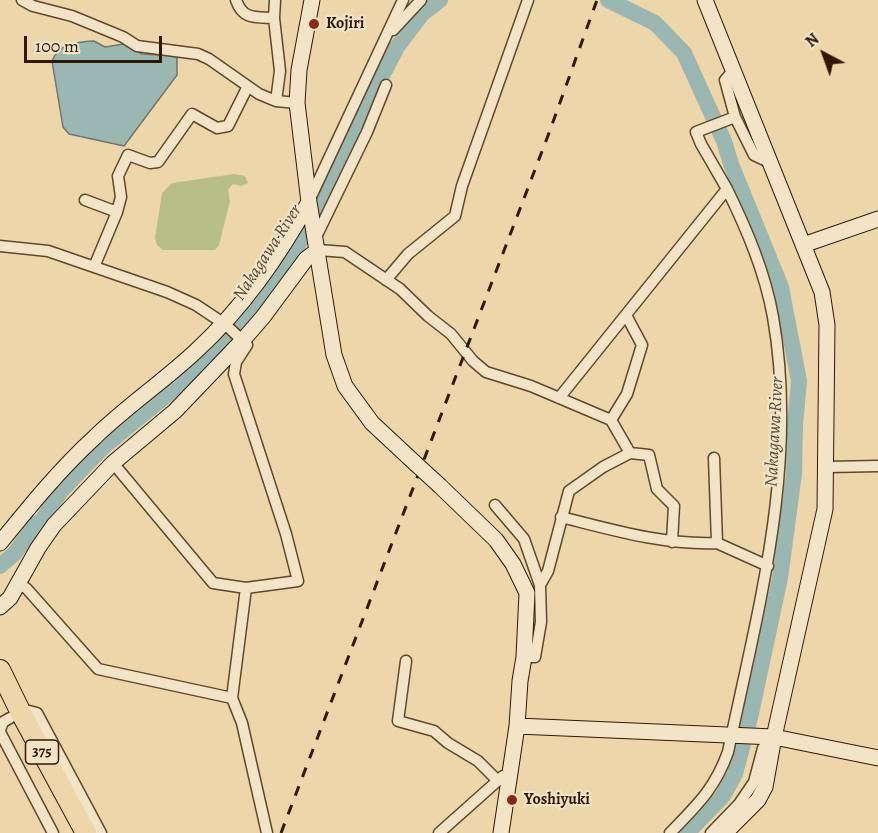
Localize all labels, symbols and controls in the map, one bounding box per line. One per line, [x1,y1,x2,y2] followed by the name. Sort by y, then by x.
[326,14,365,34] place label: Kojiri
[307,17,321,31] marker: Kojiri
[27,24,165,62] scale bar
[794,24,854,84] north arrow
[801,28,824,53] text: N
[35,34,79,58] text: 100 m
[229,201,307,305] water label: Nakagawa River
[761,376,789,488] water label: Nakagawa River
[26,740,58,764] road number: 375
[524,790,590,810] place label: Yoshiyuki
[505,793,519,807] marker: Yoshiyuki

